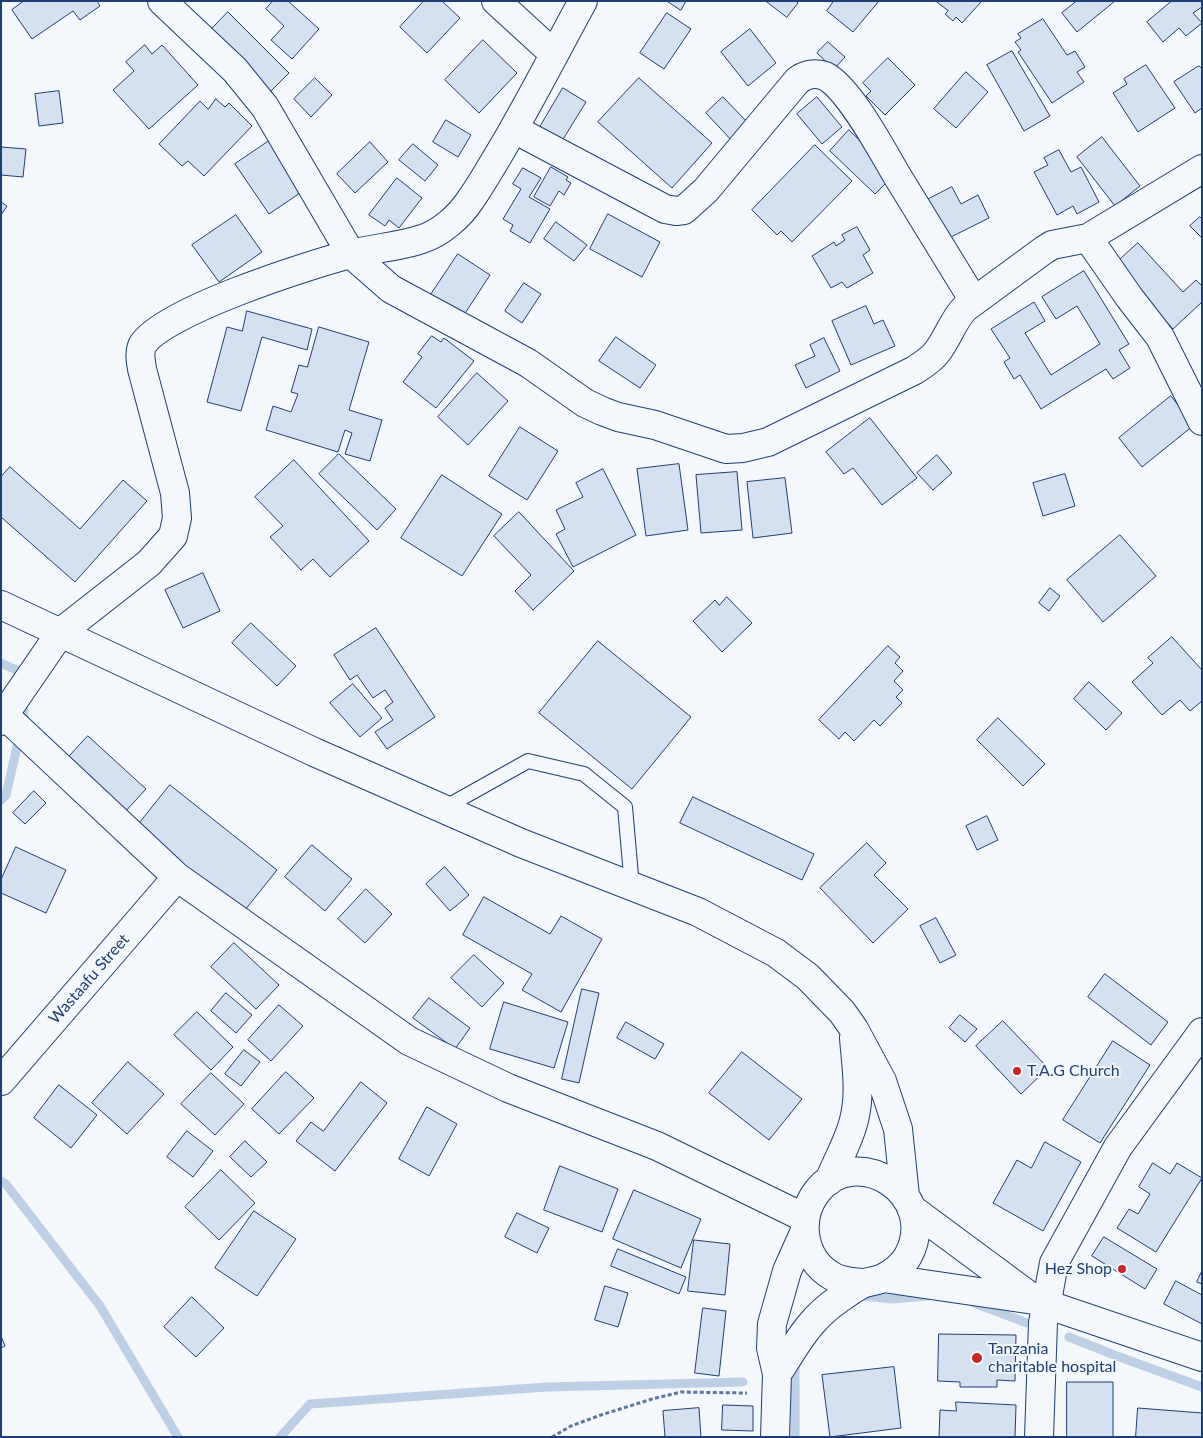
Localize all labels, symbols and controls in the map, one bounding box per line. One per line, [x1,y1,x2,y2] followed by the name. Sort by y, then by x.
[45,930,133,1028] street label: Wastaafu Street
[1027,1061,1120,1081] place label: T.A.G Church
[1011,1065,1023,1077] marker: T.A.G Church
[1045,1259,1112,1279] place label: Hez Shop
[1116,1263,1128,1275] marker: Hez Shop
[988,1339,1116,1377] place label: Tanzania charitable hospital
[970,1351,984,1365] marker: Tanzania charitable hospital

